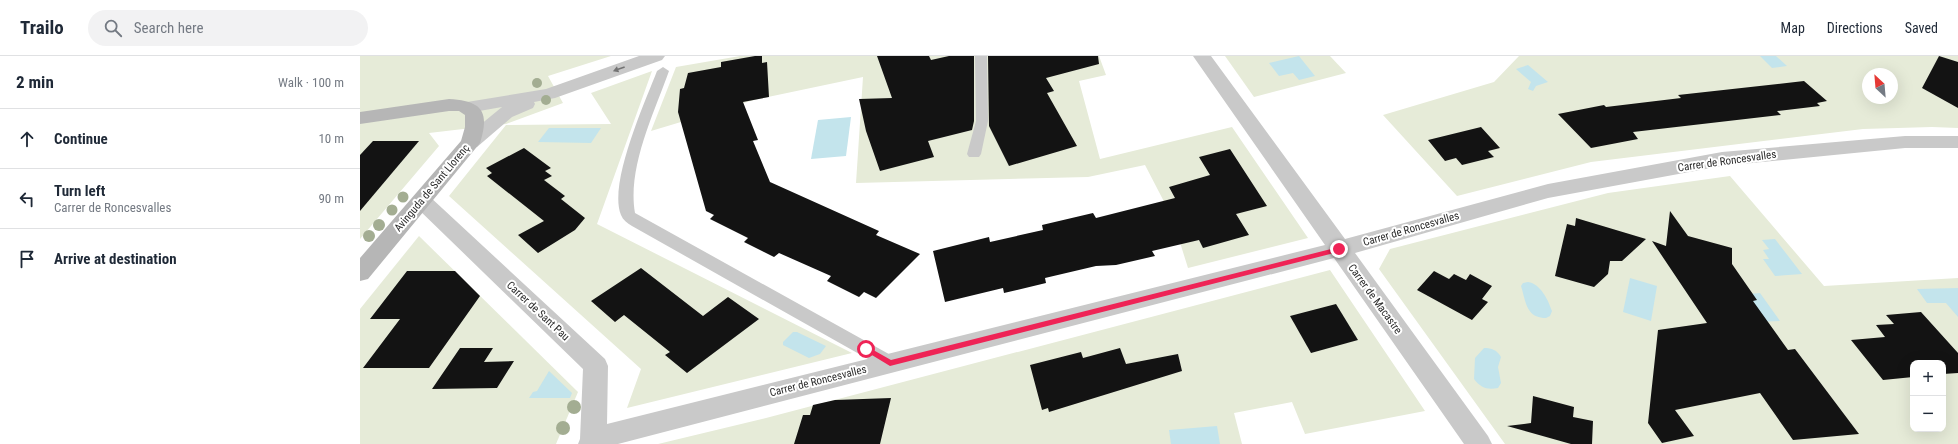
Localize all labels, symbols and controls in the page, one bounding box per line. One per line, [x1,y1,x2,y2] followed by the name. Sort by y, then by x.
[88,10,368,46] search box
[20,16,64,39] text: Trailo
[102,17,124,39] icon: search
[134,19,203,37] text: Search here
[1781,20,1805,36] text: Map
[1827,20,1883,36] text: Directions
[1905,20,1938,36] text: Saved
[612,67,624,73] one-way arrow
[1862,68,1898,104] north arrow
[16,72,54,92] text: 2 min
[278,75,344,90] text: Walk · 100 m
[16,128,38,150] icon: ahead
[54,130,108,148] text: Continue
[318,131,344,146] text: 10 m
[392,142,472,234] street label: Avinguda de Sant Llorenç
[1677,148,1777,174] street label: Carrer de Roncesvalles
[54,182,105,200] text: Turn left
[16,188,38,210] icon: left
[318,191,344,206] text: 90 m
[54,200,171,215] text: Carrer de Roncesvalles
[1361,209,1461,249] street label: Carrer de Roncesvalles
[1330,240,1348,258] route end
[16,248,38,270] icon: arrive
[54,250,177,268] text: Arrive at destination
[1345,262,1405,336] street label: Carrer de Macastre
[504,279,572,343] street label: Carrer de Sant Pau
[857,340,875,358] route start
[1910,360,1946,432] map controls
[1910,360,1946,396] button: +
[768,363,868,399] street label: Carrer de Roncesvalles
[1910,396,1946,432] button: −

